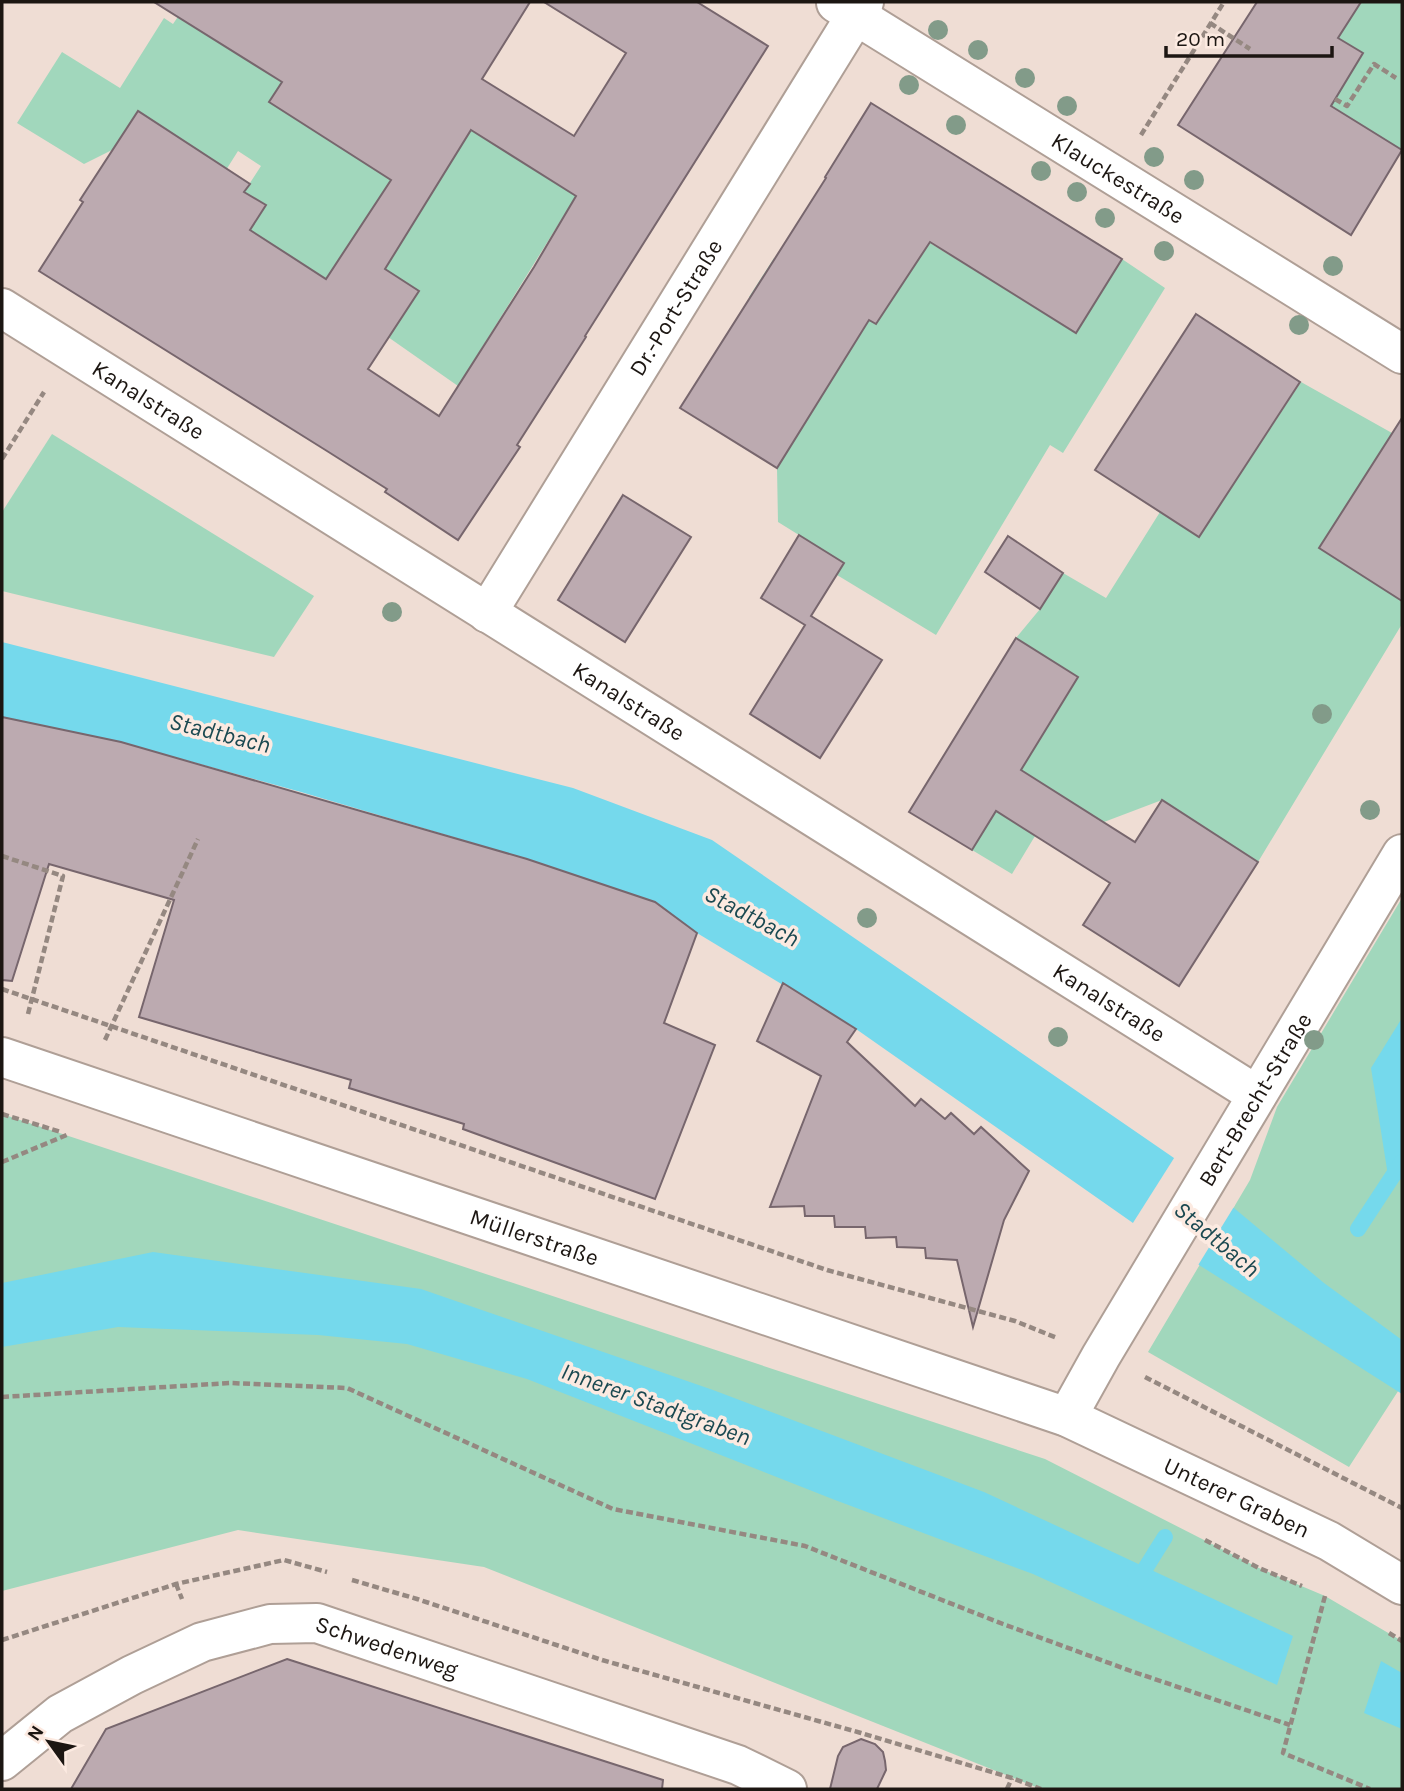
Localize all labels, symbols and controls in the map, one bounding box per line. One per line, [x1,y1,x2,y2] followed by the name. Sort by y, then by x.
[1166,14,1332,58] scale bar
[1176,27,1225,51] text: 20 m
[1047,127,1190,229] street label: Klauckestraße
[623,234,728,381] street label: Dr.-Port-Straße
[87,355,210,445] street label: Kanalstraße
[568,656,690,746] street label: Kanalstraße
[167,707,273,759] water label: Stadtbach
[700,879,804,953] water label: Stadtbach
[1048,957,1170,1048] street label: Kanalstraße
[1192,1008,1317,1191] street label: Bert-Brecht-Straße
[1169,1195,1265,1283] water label: Stadtbach
[467,1203,602,1271] street label: Müllerstraße
[557,1357,755,1451] water label: Innerer Stadtgraben
[1159,1451,1314,1543] street label: Unterer Graben
[312,1610,462,1683] street label: Schwedenweg
[14,1707,84,1777] north arrow
[23,1722,49,1745] text: N

